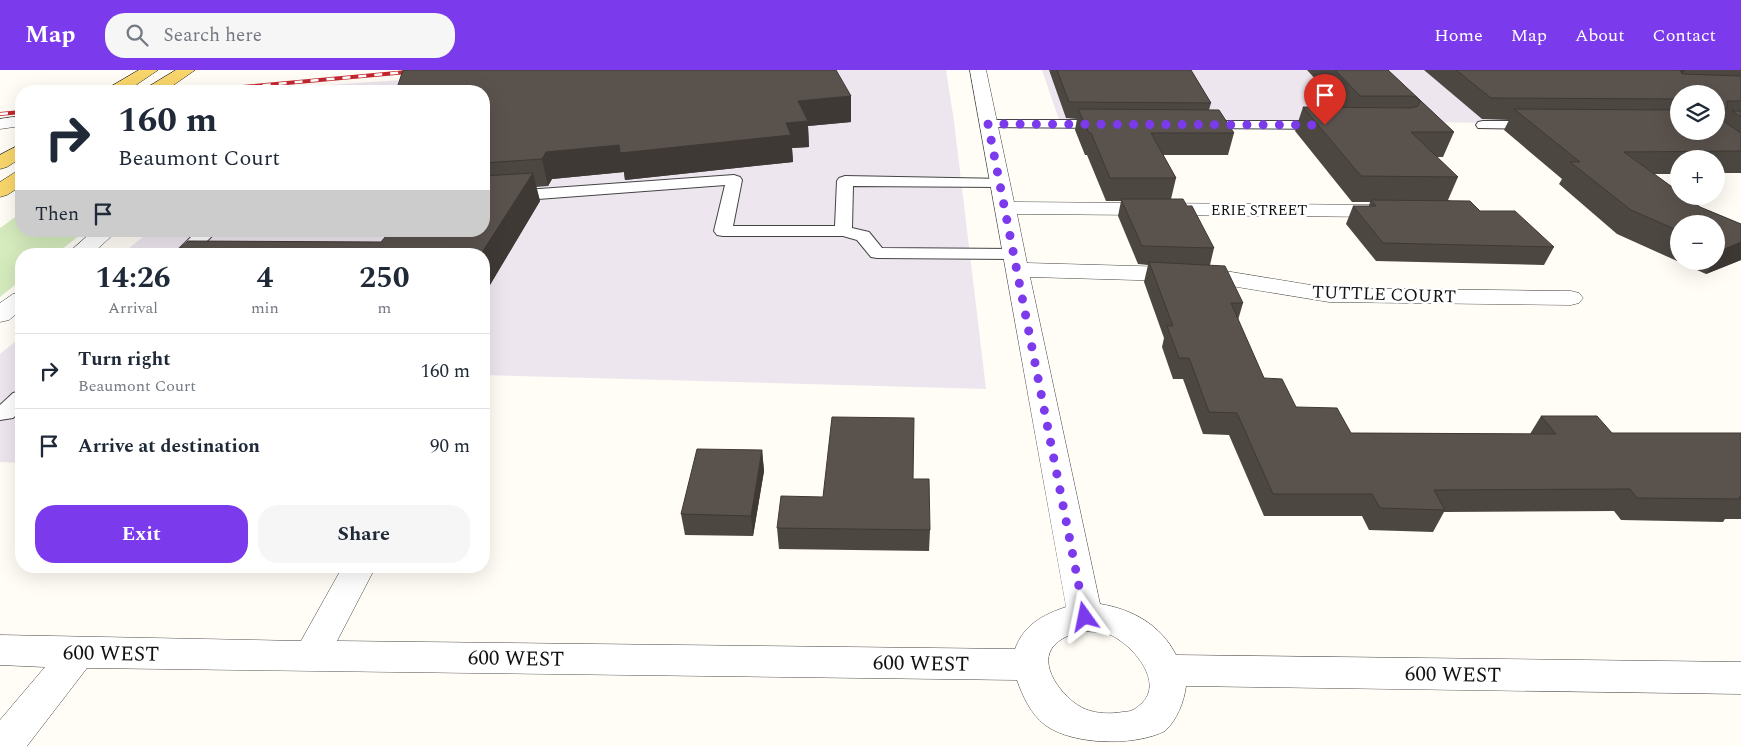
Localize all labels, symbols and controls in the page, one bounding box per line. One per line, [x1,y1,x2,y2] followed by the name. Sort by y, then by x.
[105,13,455,58] search box
[25,17,75,53] text: Map
[123,21,151,49] icon: search
[163,21,262,50] text: Search here
[1434,22,1483,49] text: Home
[1511,22,1547,49] text: Map
[1575,22,1625,49] text: About
[1653,22,1716,49] text: Contact
[1304,74,1346,125] pin
[1311,81,1339,109] icon: arrive
[1670,85,1725,270] map controls
[1670,85,1725,140] button: layers
[118,94,217,147] text: 160 m
[35,105,100,170] icon: right
[118,142,280,175] text: Beaumont Court
[1670,150,1725,205] button: +
[1211,199,1307,222] street label: ERIE STREET
[35,200,79,229] text: Then
[89,200,117,228] icon: arrive
[1670,215,1725,270] button: −
[95,255,171,301] text: 14:26
[256,255,273,301] text: 4
[359,255,410,301] text: 250
[1311,278,1457,311] street label: TUTTLE COURT
[108,296,158,320] text: Arrival
[251,296,279,320] text: min
[378,296,391,320] text: m
[78,345,171,374] text: Turn right
[35,357,63,385] icon: right
[420,357,470,386] text: 160 m
[78,374,196,398] text: Beaumont Court
[35,432,63,460] icon: arrive
[78,432,260,461] text: Arrive at destination
[430,432,470,461] text: 90 m
[35,505,248,563] button: Exit
[258,505,470,563] button: Share
[1058,590,1110,642] position arrow
[63,637,159,671] street label: 600 WEST
[468,642,564,676] street label: 600 WEST
[873,647,969,681] street label: 600 WEST
[1405,658,1501,692] street label: 600 WEST

